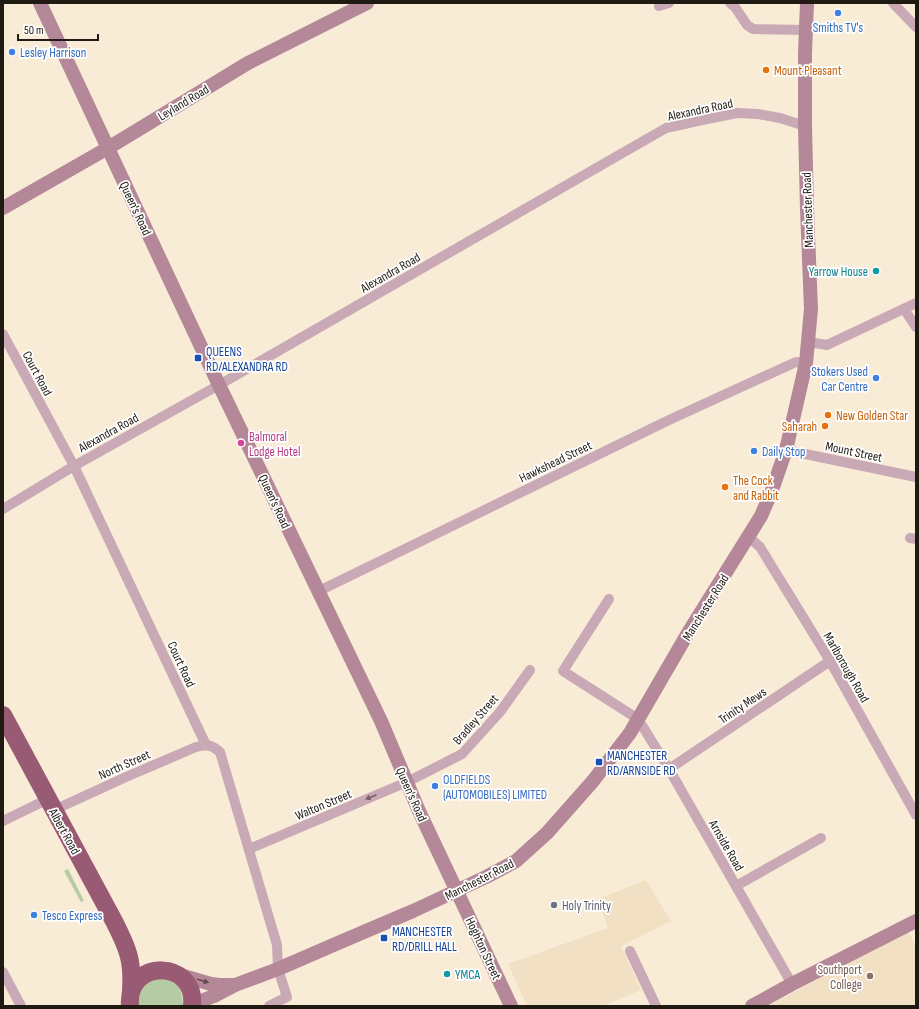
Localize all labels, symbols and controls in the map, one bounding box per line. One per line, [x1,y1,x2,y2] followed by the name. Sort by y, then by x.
[833,8,843,18] marker: Smiths TV's
[18,16,98,42] scale bar
[813,20,864,36] place label: Smiths TV's
[24,23,44,38] text: 50 m
[20,45,86,61] place label: Lesley Harrison
[7,47,17,57] marker: Lesley Harrison
[774,63,842,79] place label: Mount Pleasant
[761,65,771,75] marker: Mount Pleasant
[155,81,212,124] street label: Leyland Road
[665,95,734,125] street label: Alexandra Road
[799,172,817,248] street label: Manchester Road
[116,179,155,238] street label: Queen's Road
[357,249,423,297] street label: Alexandra Road
[809,264,868,280] place label: Yarrow House
[871,266,881,276] marker: Yarrow House
[206,344,288,375] place label: QUEENS RD/ALEXANDRA RD
[19,348,56,399] street label: Court Road
[193,353,203,363] marker: QUEENS RD/ALEXANDRA RD
[811,364,868,395] place label: Stokers Used Car Centre
[871,373,881,383] marker: Stokers Used Car Centre
[836,408,908,424] place label: New Golden Star
[75,410,141,456] street label: Alexandra Road
[823,410,833,420] marker: New Golden Star
[782,419,817,435] place label: Saharah
[820,421,830,431] marker: Saharah
[249,429,300,460] place label: Balmoral Lodge Hotel
[516,437,594,486] street label: Hawkshead Street
[236,438,246,448] marker: Balmoral Lodge Hotel
[824,438,884,466] street label: Mount Street
[762,444,805,460] place label: Daily Stop
[749,446,759,456] marker: Daily Stop
[255,472,294,531] street label: Queen's Road
[733,473,779,504] place label: The Cock and Rabbit
[720,482,730,492] marker: The Cock and Rabbit
[679,571,733,644] street label: Manchester Road
[820,630,873,705] street label: Marlborough Road
[164,639,199,690] street label: Court Road
[716,684,770,728] street label: Trinity Mews
[449,691,502,748] street label: Bradley Street
[96,746,153,783] street label: North Street
[607,748,676,779] place label: MANCHESTER RD/ARNSIDE RD
[594,757,604,767] marker: MANCHESTER RD/ARNSIDE RD
[392,765,430,824] street label: Queen's Road
[443,772,547,803] place label: OLDFIELDS (AUTOMOBILES) LIMITED
[430,781,440,791] marker: OLDFIELDS (AUTOMOBILES) LIMITED
[293,786,354,824] street label: Walton Street
[364,795,376,801] one-way arrow
[44,805,83,857] street label: Albert Road
[705,816,747,874] street label: Arnside Road
[442,856,517,904] street label: Manchester Road
[562,898,611,914] place label: Holy Trinity
[549,900,559,910] marker: Holy Trinity
[42,908,103,924] place label: Tesco Express
[29,910,39,920] marker: Tesco Express
[462,915,505,982] street label: Hoghton Street
[392,924,457,955] place label: MANCHESTER RD/DRILL HALL
[379,933,389,943] marker: MANCHESTER RD/DRILL HALL
[817,962,862,993] place label: Southport College
[455,967,480,983] place label: YMCA
[442,969,452,979] marker: YMCA
[865,971,875,981] marker: Southport College
[197,978,209,984] one-way arrow

